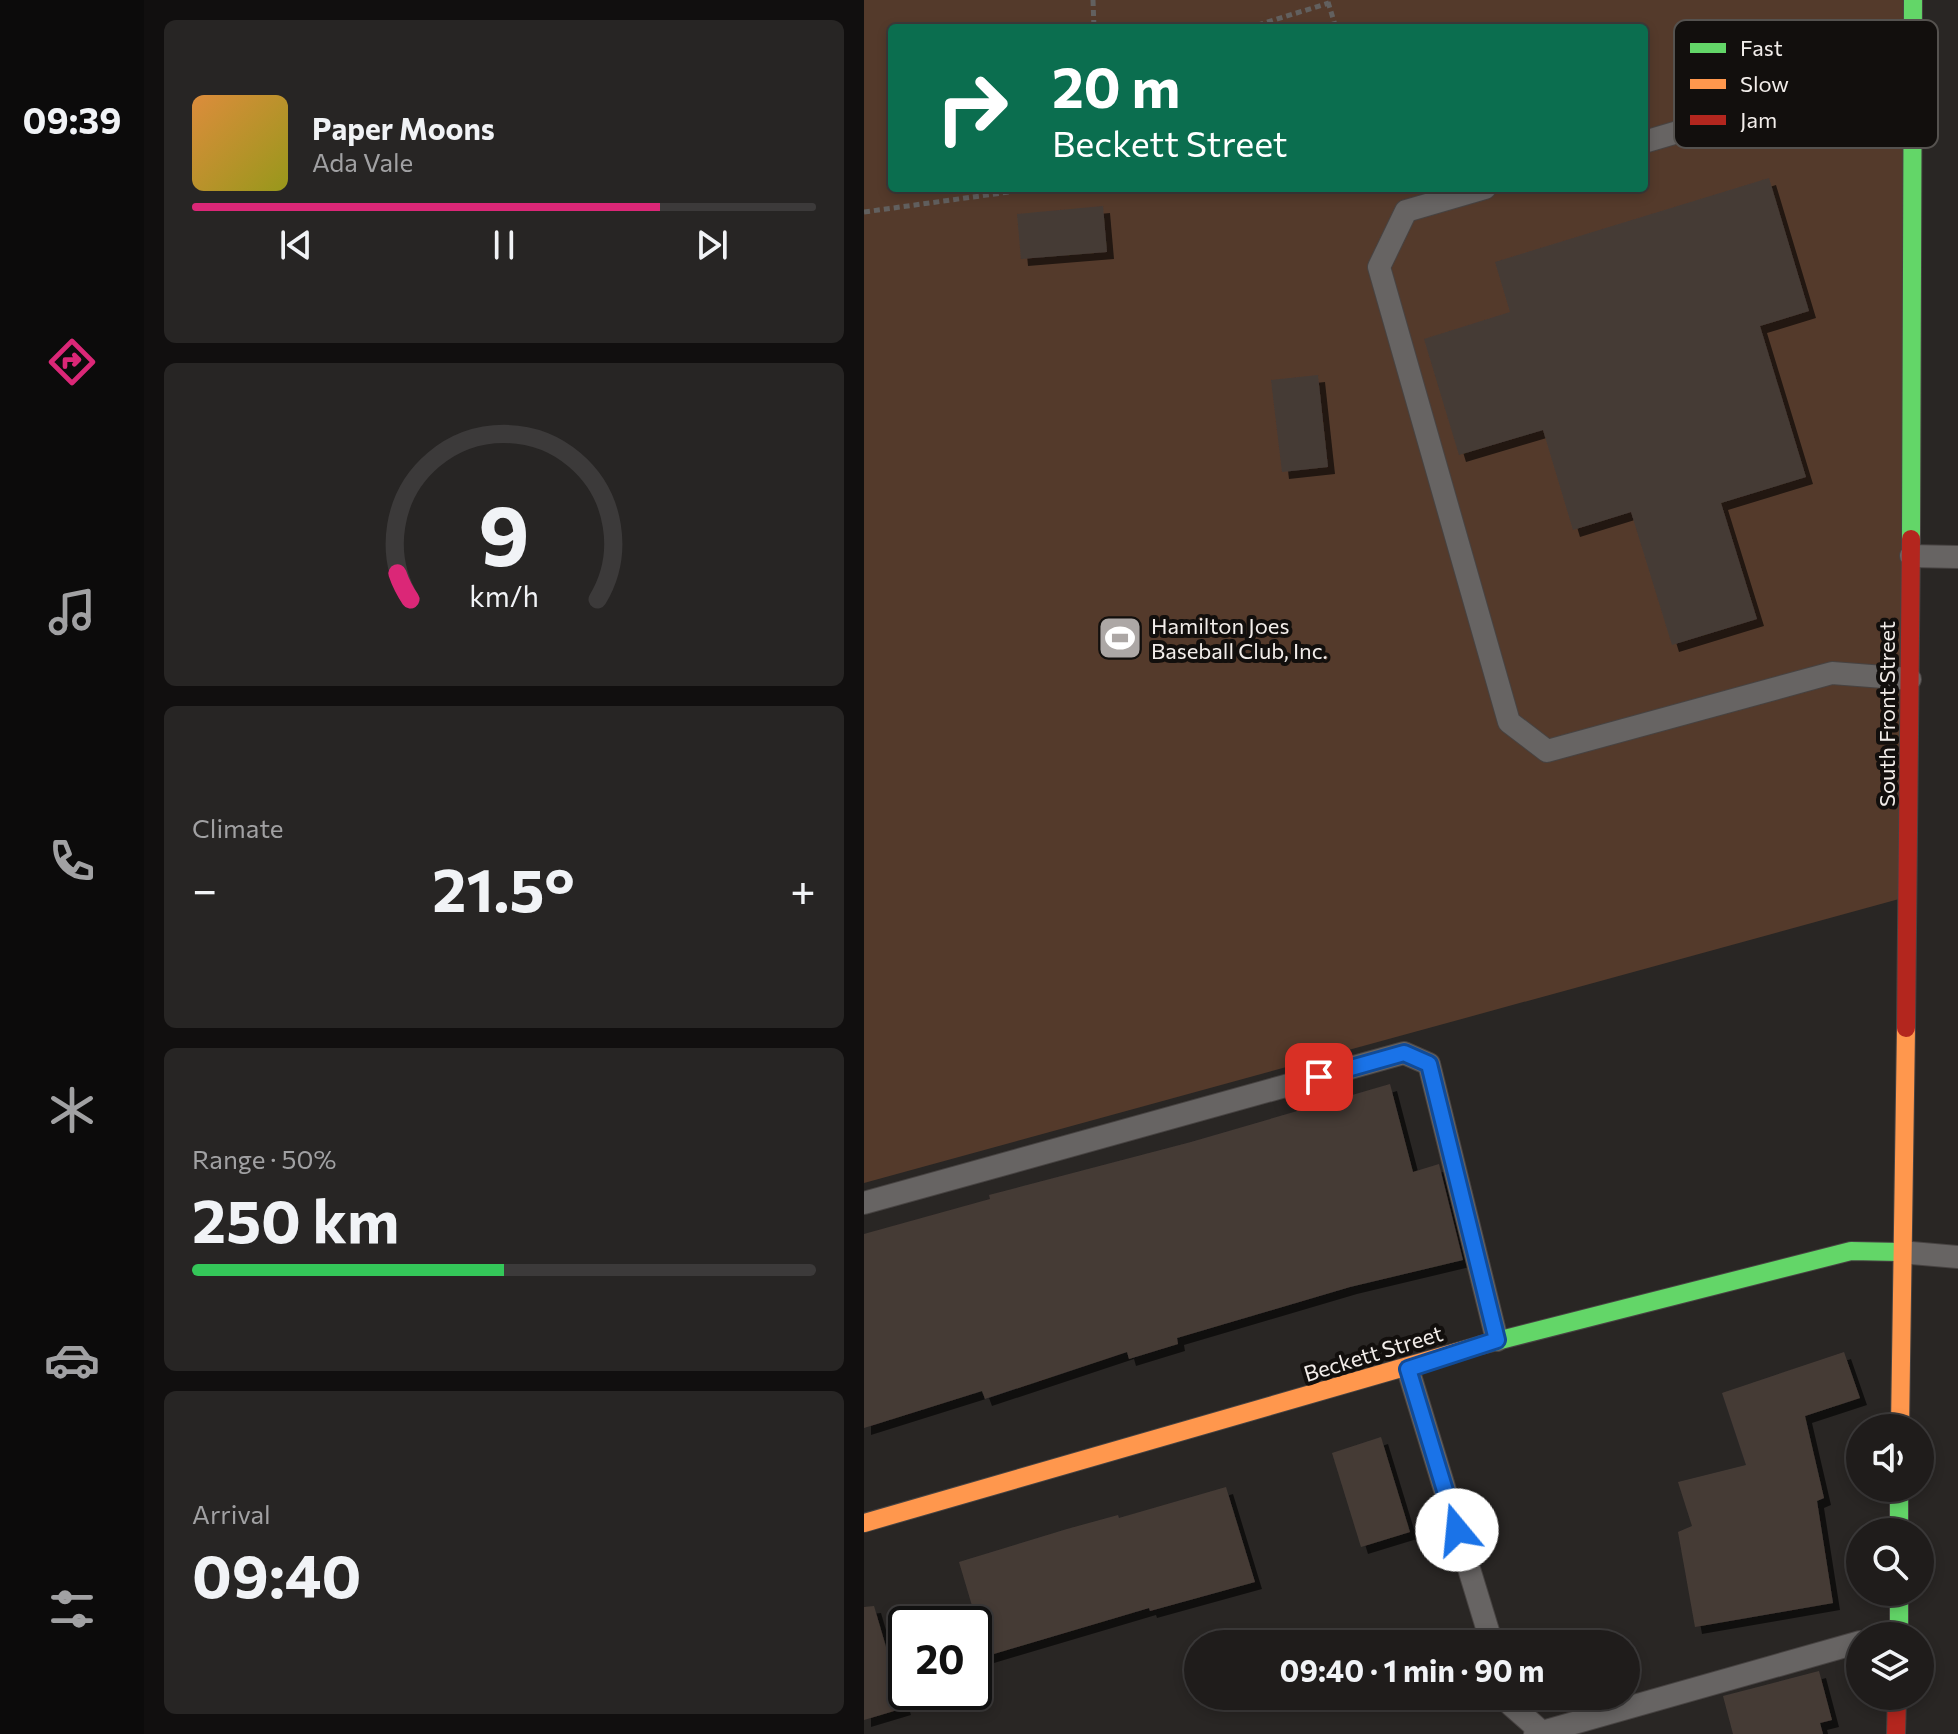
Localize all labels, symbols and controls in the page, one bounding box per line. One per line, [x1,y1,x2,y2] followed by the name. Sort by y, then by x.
[1674,20,1938,148] legend
[1740,34,1783,61] text: Fast
[1052,51,1180,120] text: 20 m
[920,56,1024,160] icon: right
[1740,70,1789,97] text: Slow
[23,97,121,141] text: 09:39
[1740,106,1777,133] text: Jam
[312,109,495,146] text: Paper Moons
[1052,120,1288,164] text: Beckett Street
[312,146,413,177] text: Ada Vale
[274,223,318,267] icon: previous
[482,223,526,267] icon: pause
[690,223,734,267] icon: next
[44,334,100,390] icon: directions
[478,481,530,583] text: 9
[469,578,539,613] text: km/h
[44,584,100,640] icon: music
[1151,612,1328,664] place label: Hamilton Joes Baseball Club, Inc.
[1096,614,1144,662] sports icon: Hamilton Joes Baseball Club, Inc.
[1873,621,1900,807] street label: South Front Street
[192,812,284,843] text: Climate
[44,833,100,889] icon: phone
[432,851,575,924] text: 21.5°
[192,861,217,915] text: −
[790,861,816,915] text: +
[1285,1043,1353,1111] pin
[1297,1055,1341,1099] icon: arrive
[44,1082,100,1138] icon: climate
[192,1143,336,1174] text: Range · 50%
[192,1182,399,1255] text: 250 km
[1300,1319,1446,1387] street label: Beckett Street
[44,1332,100,1388] icon: car
[1846,1414,1934,1710] map controls
[1846,1414,1934,1502] button: sound
[1415,1488,1499,1572] position arrow
[192,1498,271,1529] text: Arrival
[1846,1518,1934,1606] button: search
[192,1537,361,1610] text: 09:40
[44,1581,100,1637] icon: filters
[888,1606,992,1710] speed limit sign: 20
[1846,1622,1934,1710] button: layers
[1279,1651,1545,1688] text: 09:40 · 1 min · 90 m

